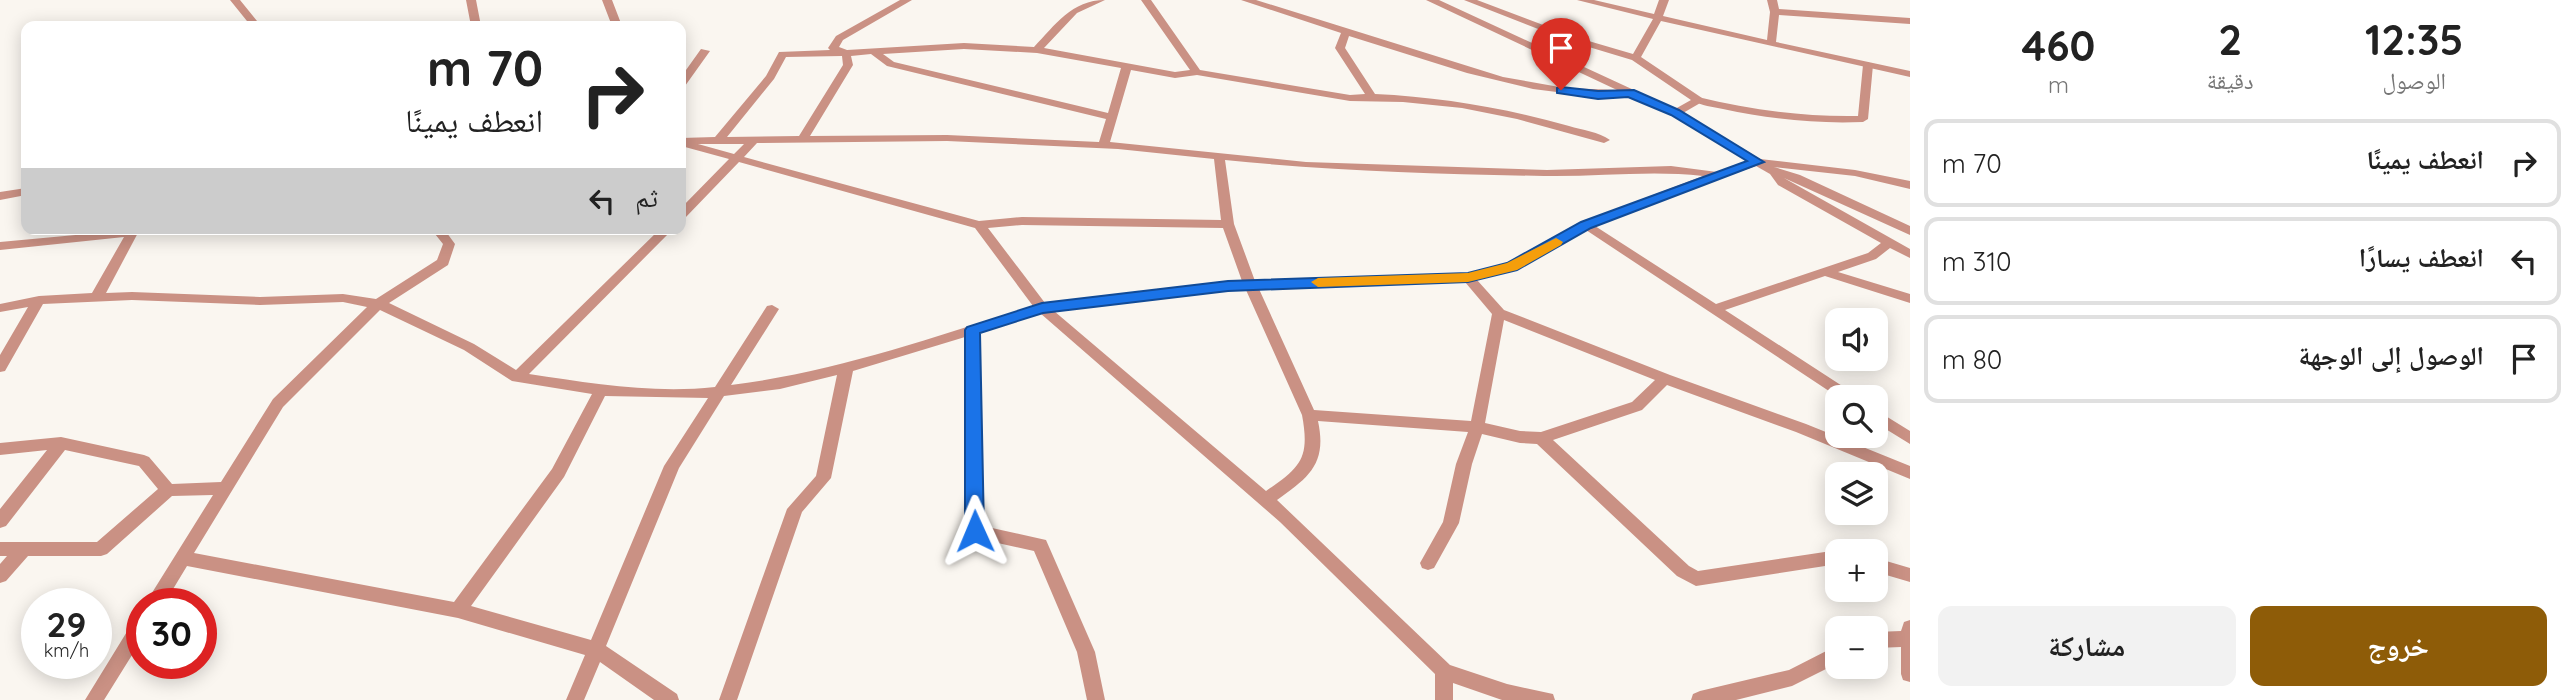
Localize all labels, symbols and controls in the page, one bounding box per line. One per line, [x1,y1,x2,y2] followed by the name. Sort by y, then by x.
[2218,13,2242,66] text: 2
[2365,13,2463,66] text: 12:35
[1531,18,1591,90] pin
[2022,19,2095,72] text: 460
[1542,29,1580,67] icon: arrive
[427,37,543,98] text: 70 m
[567,49,658,140] icon: right
[2207,66,2254,95] text: دقيقة
[2382,66,2446,95] text: الوصول
[2048,70,2069,99] text: m
[405,100,543,140] text: انعطف يمينًا
[2366,143,2484,176] text: انعطف يمينًا
[2505,144,2543,182] icon: right
[1942,147,2002,180] text: 70 m
[635,181,658,214] text: ثم
[583,182,621,220] icon: left
[2359,241,2484,274] text: انعطف يسارًا
[2505,242,2543,280] icon: left
[1942,245,2012,278] text: 310 m
[1825,308,1888,679] map controls
[1825,308,1888,371] button: sound
[2298,339,2484,372] text: الوصول إلى الوجهة
[2505,340,2543,378] icon: arrive
[1942,343,2002,376] text: 80 m
[1825,385,1888,448] button: search
[1825,462,1888,525] button: layers
[938,494,1012,568] position arrow
[1825,539,1888,602] button: +
[126,588,217,679] speed limit sign: 30
[47,602,86,646] text: 29
[1938,606,2236,686] button: مشاركة
[2250,606,2547,686] button: خروج
[1825,616,1888,679] button: −
[44,639,89,662] text: km/h

